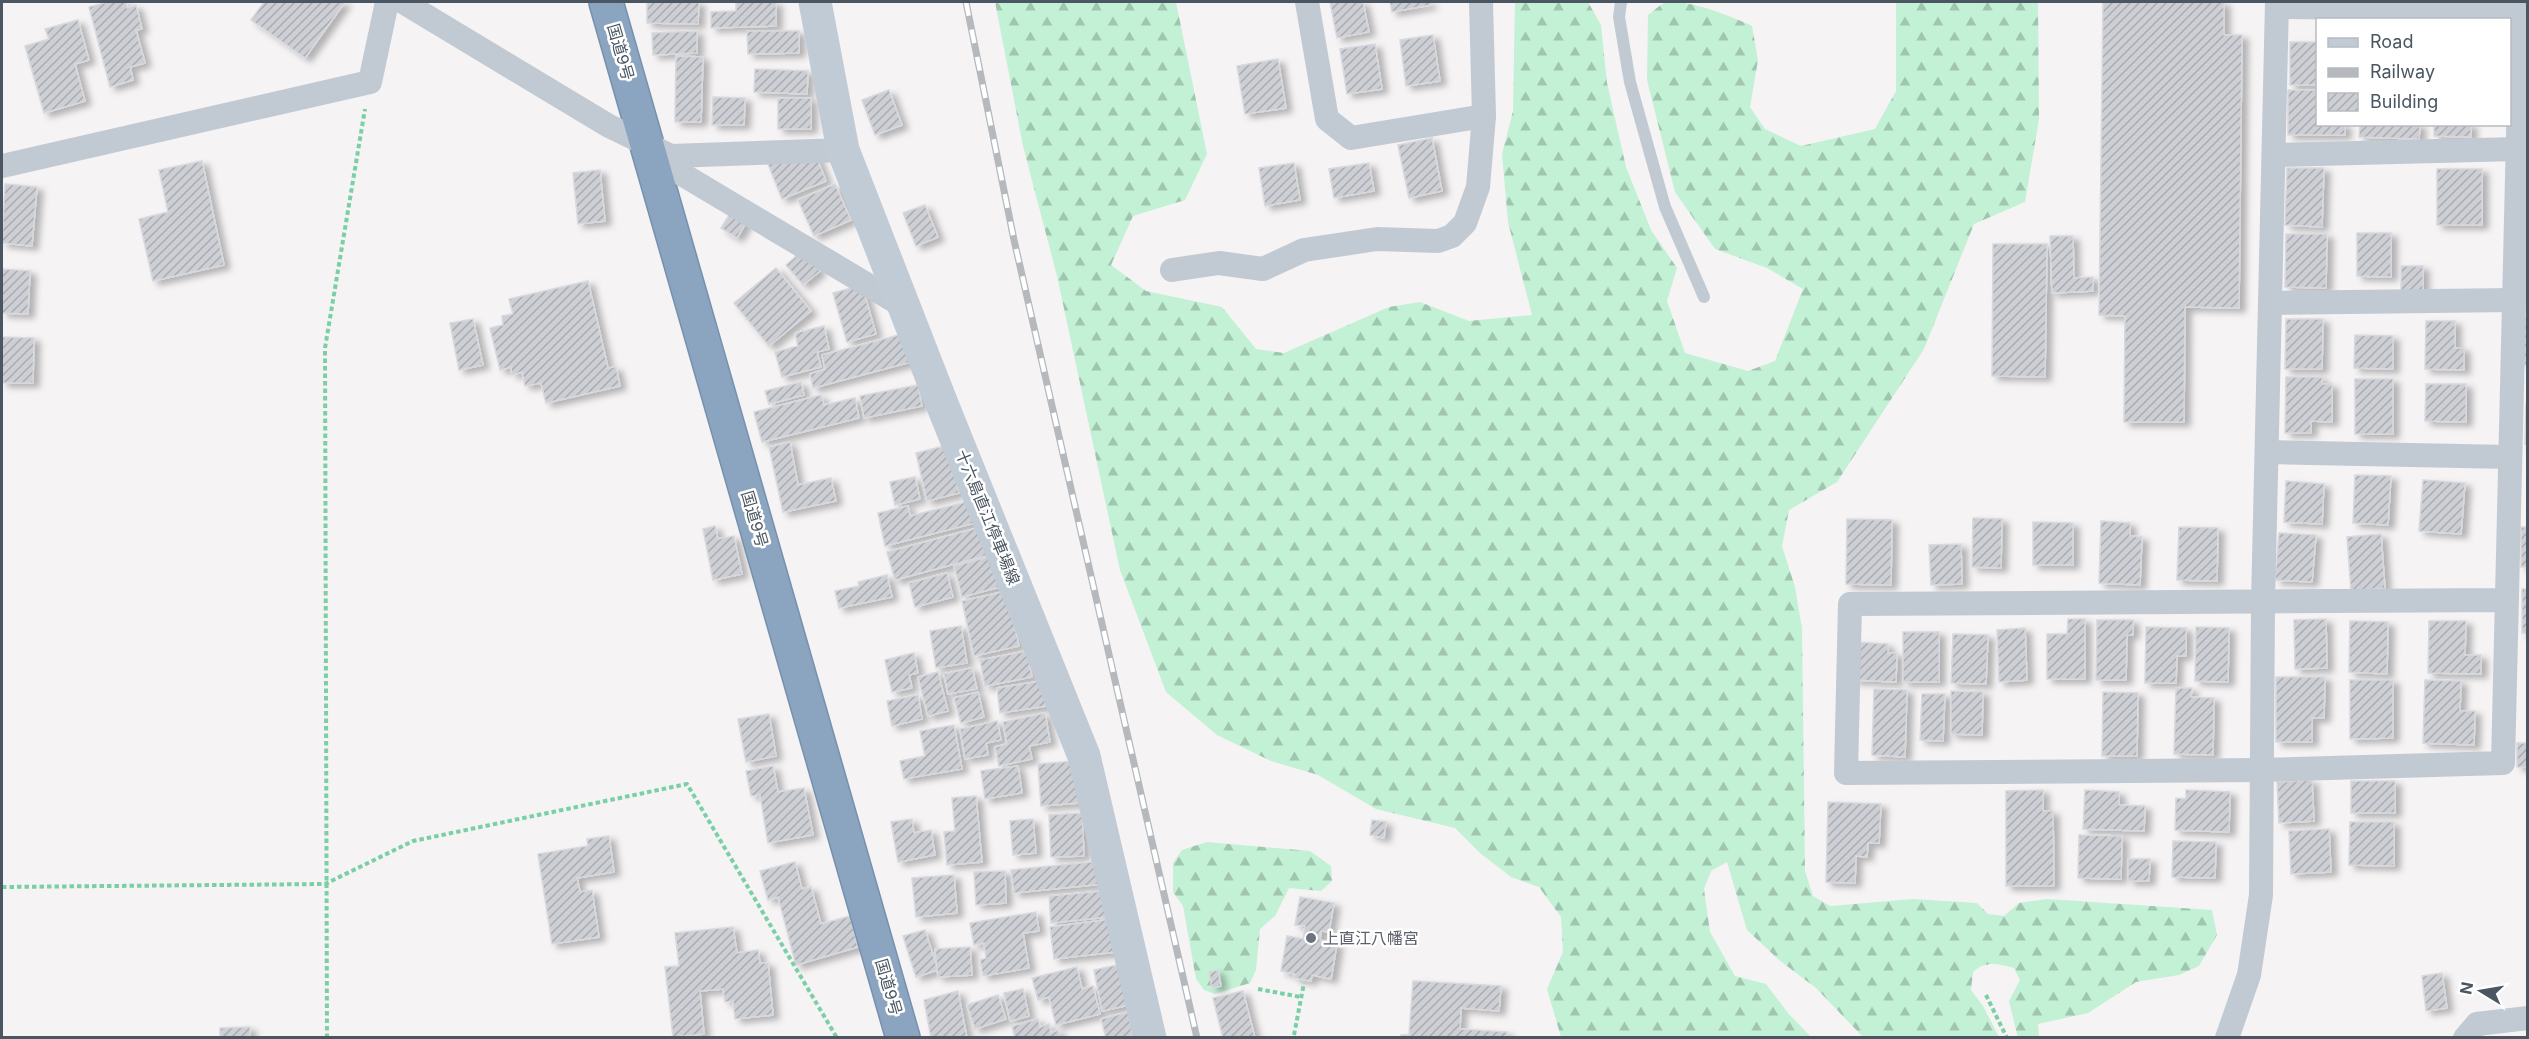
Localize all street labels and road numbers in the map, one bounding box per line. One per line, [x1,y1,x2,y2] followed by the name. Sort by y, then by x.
[603,21,639,83] street label: 国道9号
[952,446,1024,588] street label: 十六島直江停車場線
[737,488,773,550] street label: 国道9号
[871,956,907,1018] street label: 国道9号

